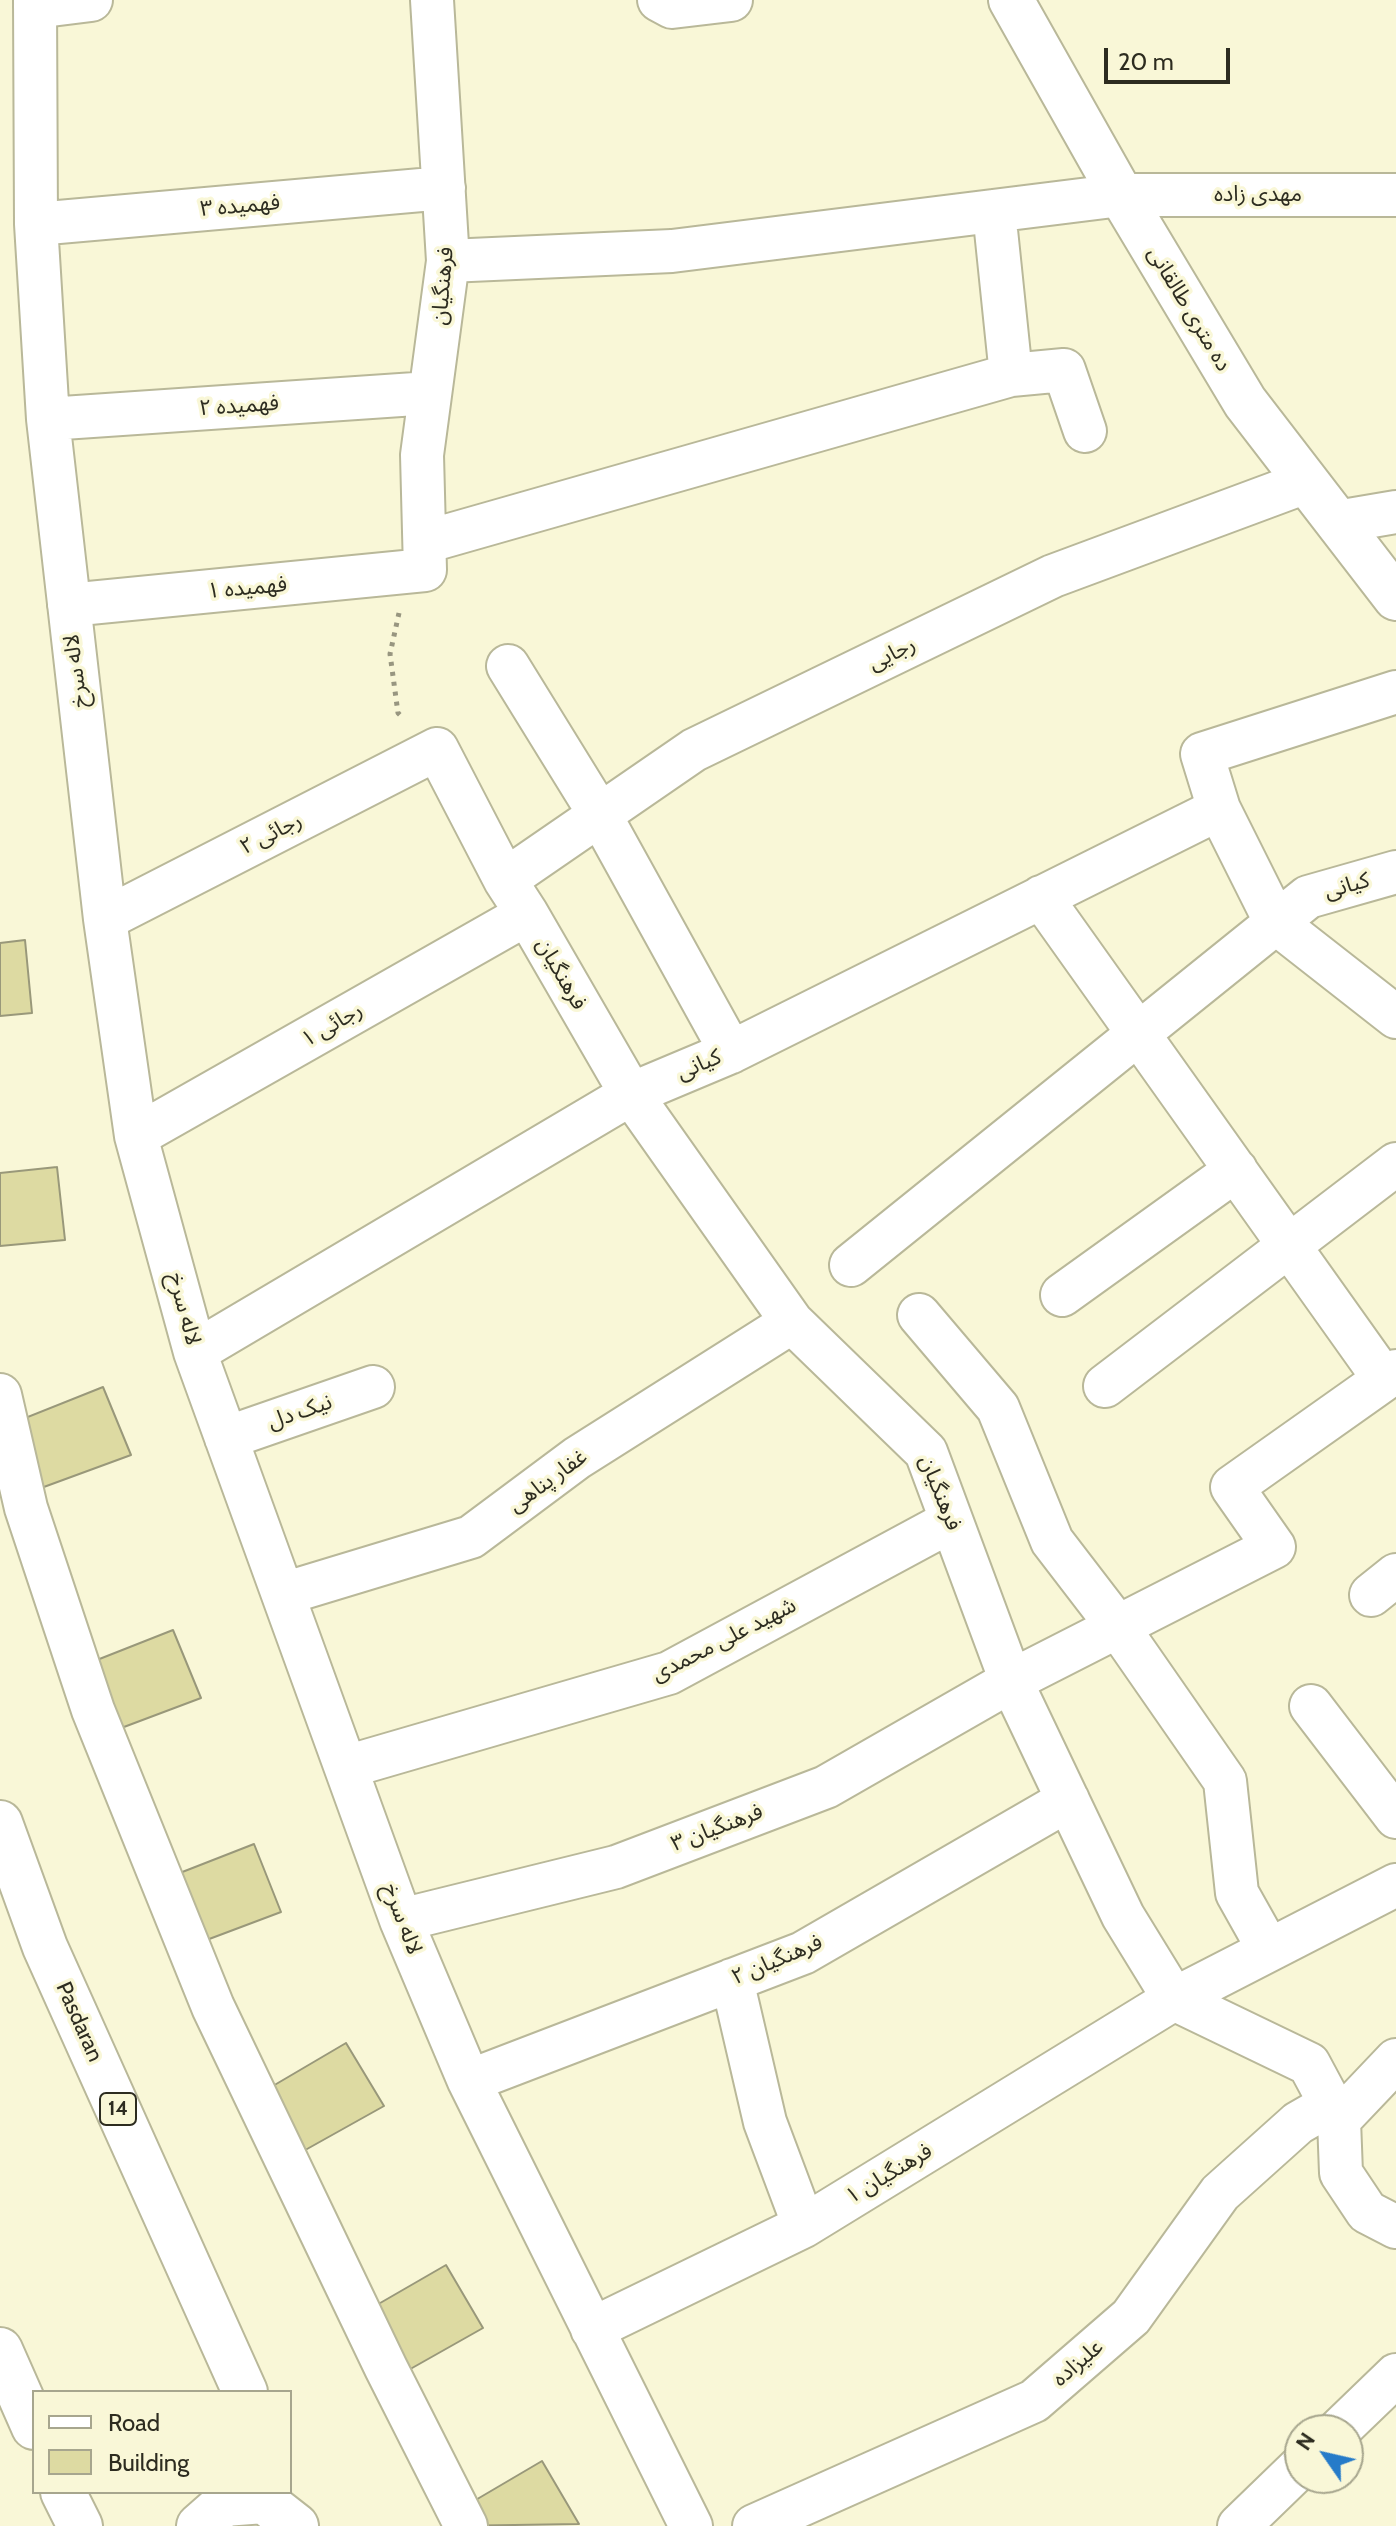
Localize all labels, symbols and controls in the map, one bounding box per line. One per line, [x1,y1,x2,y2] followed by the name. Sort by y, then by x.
[1108,32,1234,82] scale bar
[1118,47,1174,76] text: 20 m
[1214,182,1302,208] street label: مهدی زاده
[199,189,281,223] street label: فهمیده ۳
[1141,242,1237,376] street label: ده متری طالقانی
[426,246,460,326] street label: فرهنگیان
[198,390,280,422] street label: فهمیده ۲
[206,571,288,605] street label: فهمیده ۱
[864,631,920,677] street label: رجایی
[58,633,94,709] street label: لاله سرخ
[236,807,306,861] street label: رجائی ۲
[1321,867,1373,905] street label: کیانی
[530,933,592,1015] street label: فرهنگیان
[297,997,367,1053] street label: رجائی ۱
[673,1044,725,1086] street label: کیانی
[162,1270,206,1348] street label: لاله سرخ
[264,1389,336,1435] street label: نیک دل
[504,1444,592,1518] street label: غفار پناهی
[913,1452,967,1534] street label: فرهنگیان
[647,1592,801,1688] street label: شهید علی محمدی
[667,1798,767,1858] street label: فرهنگیان ۳
[376,1880,428,1958] street label: لاله سرخ
[728,1929,826,1991] street label: فرهنگیان ۲
[50,1978,108,2066] street label: Pasdaran
[100,2093,136,2125] road number: 14
[841,2138,937,2210] street label: فرهنگیان ۱
[1047,2334,1109,2392] street label: علیزاده
[32,2390,292,2494] legend
[108,2408,160,2437] text: Road
[1284,2414,1364,2494] north arrow
[1290,2427,1321,2455] text: N
[108,2448,189,2477] text: Building

